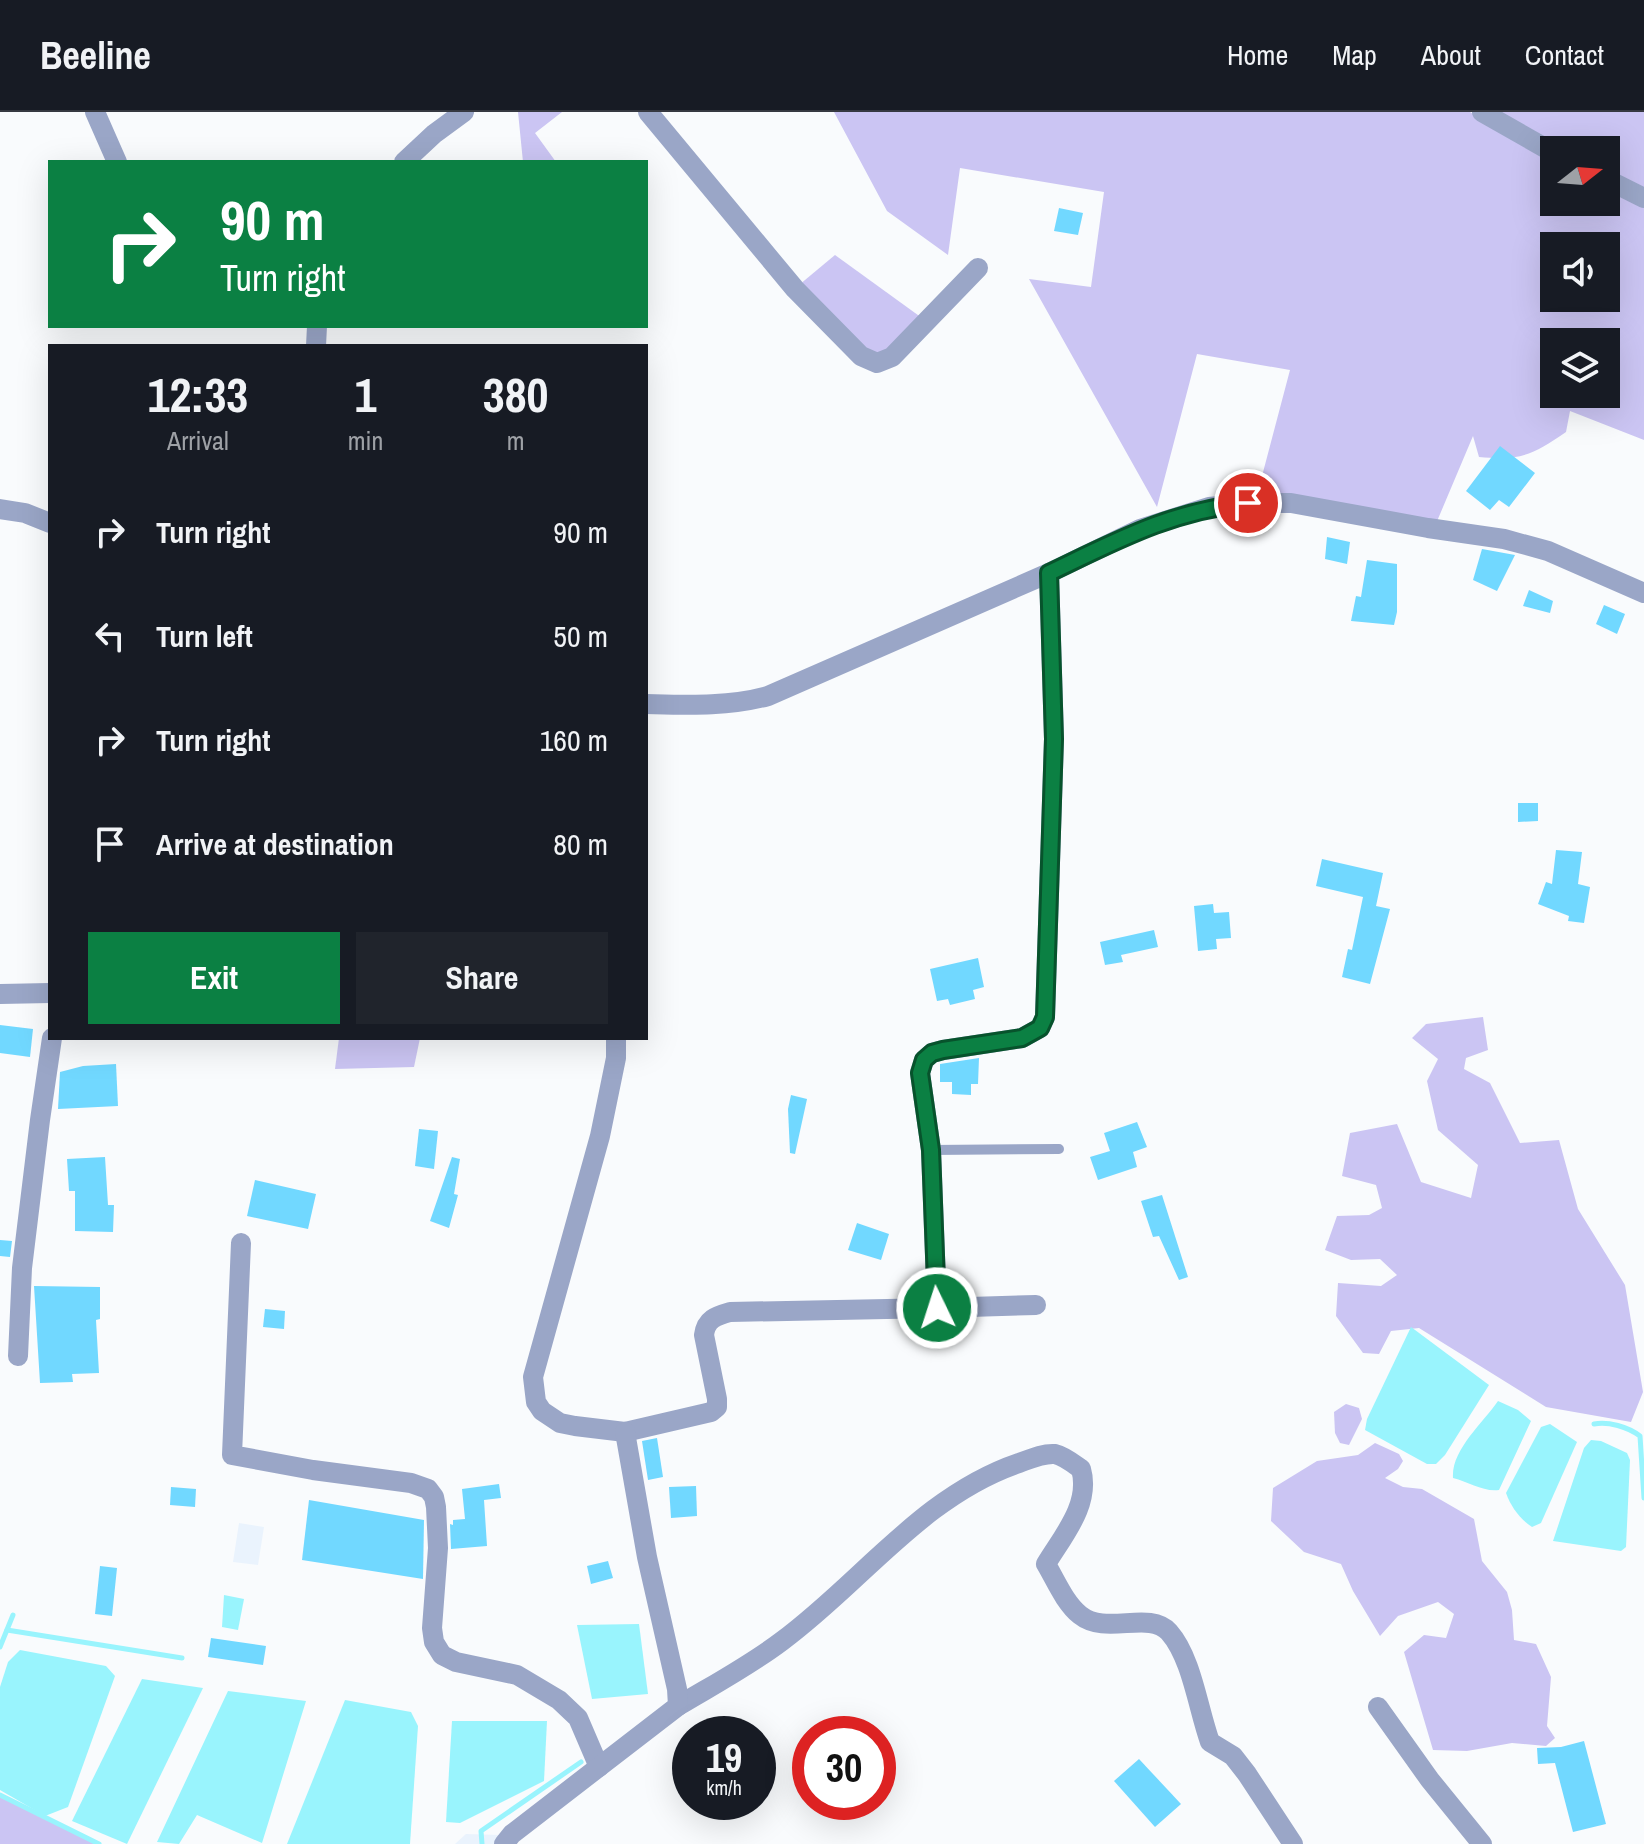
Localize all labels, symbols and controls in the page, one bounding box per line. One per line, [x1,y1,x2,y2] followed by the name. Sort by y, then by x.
[40,30,151,81] text: Beeline
[1227,36,1288,74] text: Home
[1332,36,1377,74] text: Map
[1421,36,1481,74] text: About
[1525,36,1604,74] text: Contact
[1540,136,1620,216] north arrow
[1540,136,1620,408] map controls
[220,182,325,257] text: 90 m
[88,192,192,296] icon: right
[1540,232,1620,312] button: sound
[220,254,345,302] text: Turn right
[1540,328,1620,408] button: layers
[148,362,248,427] text: 12:33
[355,362,376,427] text: 1
[483,362,548,427] text: 380
[167,423,229,458] text: Arrival
[348,423,383,458] text: min
[507,423,525,458] text: m
[1214,469,1282,537] pin
[1226,481,1270,525] icon: arrive
[88,510,132,554] icon: right
[156,512,270,552] text: Turn right
[553,512,608,552] text: 90 m
[88,614,132,658] icon: left
[156,616,253,656] text: Turn left
[553,616,608,656] text: 50 m
[88,718,132,762] icon: right
[156,720,270,760] text: Turn right
[540,720,608,760] text: 160 m
[88,822,132,866] icon: arrive
[156,824,394,864] text: Arrive at destination
[553,824,608,864] text: 80 m
[88,932,340,1024] button: Exit
[356,932,608,1024] button: Share
[895,1266,979,1350] position arrow
[792,1716,896,1820] speed limit sign: 30
[706,1731,742,1784] text: 19
[706,1774,742,1801] text: km/h

